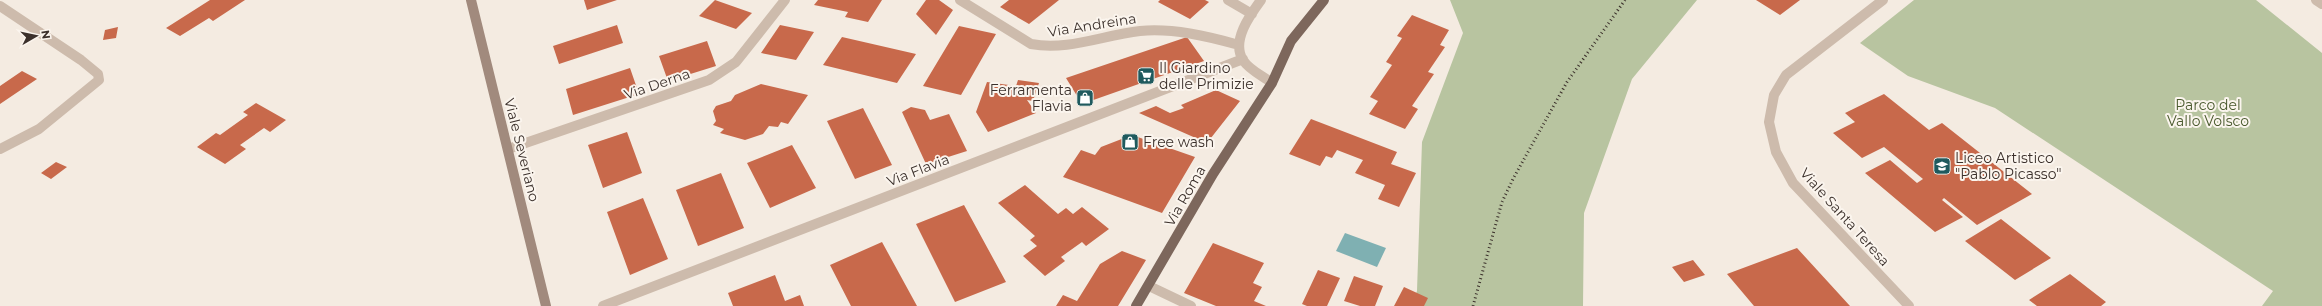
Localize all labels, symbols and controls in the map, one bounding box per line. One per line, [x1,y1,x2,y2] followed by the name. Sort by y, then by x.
[1046,9,1138,41] street label: Via Andreina
[16,16,56,56] north arrow
[38,29,53,40] text: N
[1159,59,1254,93] place label: Il Giardino delle Primizie
[622,64,692,104] street label: Via Derna
[1136,66,1156,86] supermarket icon: Il Giardino delle Primizie
[990,81,1072,115] place label: Ferramenta Flavia
[1075,88,1095,108] shop icon: Ferramenta Flavia
[500,96,544,204] street label: Viale Severiano
[2167,96,2249,130] park label: Parco del Vallo Volsco
[1120,132,1140,152] shop icon: Free wash
[1143,133,1214,151] place label: Free wash
[1955,149,2061,183] place label: Liceo Artistico "Pablo Picasso"
[884,150,952,190] street label: Via Flavia
[1932,156,1952,176] school or university icon: Liceo Artistico "Pablo Picasso"
[1160,162,1210,230] street label: Via Roma
[1796,164,1894,270] street label: Viale Santa Teresa

